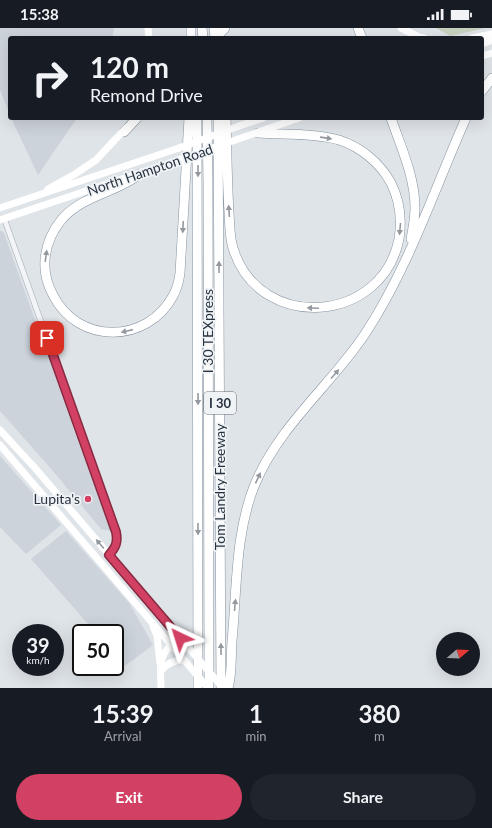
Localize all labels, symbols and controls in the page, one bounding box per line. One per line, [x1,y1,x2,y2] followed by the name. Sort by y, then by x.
[20,5,59,23] text: 15:38
[90,50,169,84] text: 120 m
[24,52,76,104] icon: right
[90,84,203,106] text: Remond Drive
[320,135,332,141] one-way arrow
[85,140,215,199] street label: North Hampton Road
[195,165,201,178] one-way arrow
[225,205,232,217] one-way arrow
[180,221,187,233] one-way arrow
[396,223,403,235] one-way arrow
[43,250,49,262] one-way arrow
[216,260,222,273] one-way arrow
[199,289,216,373] street label: I 30 TEXpress
[307,304,319,311] one-way arrow
[30,321,64,355] pin
[36,327,58,349] icon: arrive
[121,328,134,334] one-way arrow
[330,369,340,379] one-way arrow
[204,392,236,414] road number: I 30
[195,393,201,406] one-way arrow
[211,423,228,550] street label: Tom Landry Freeway
[255,472,261,484] one-way arrow
[34,490,80,507] place label: Lupita's
[83,494,93,504] marker: Lupita's
[195,523,201,536] one-way arrow
[95,539,104,550] one-way arrow
[232,599,239,611] one-way arrow
[159,617,201,659] position arrow
[72,624,124,676] speed limit sign: 50
[436,632,480,676] north arrow
[436,632,480,676] map controls
[26,633,50,657] text: 39
[218,642,224,655] one-way arrow
[26,654,50,666] text: km/h
[92,699,154,728] text: 15:39
[249,699,263,728] text: 1
[358,699,400,728] text: 380
[104,728,141,744] text: Arrival
[246,728,267,744] text: min
[374,728,385,744] text: m
[16,774,242,820] button: Exit
[250,774,476,820] button: Share

